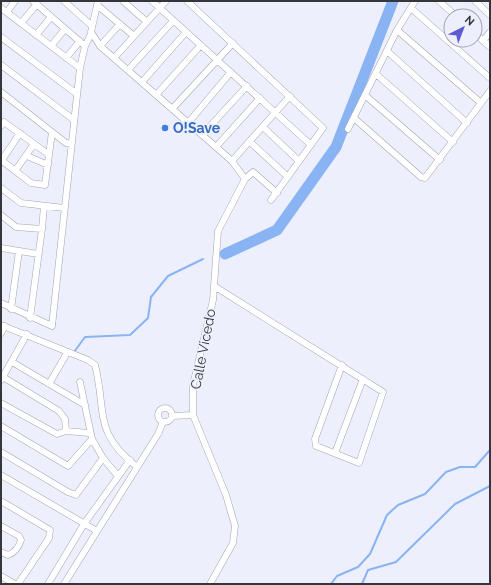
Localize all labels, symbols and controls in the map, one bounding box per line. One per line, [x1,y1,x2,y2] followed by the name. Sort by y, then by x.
[443,8,483,48] north arrow
[462,13,477,29] text: N
[173,120,221,136] place label: O!Save
[160,123,170,133] marker: O!Save
[187,307,219,391] street label: Calle Vicedo

